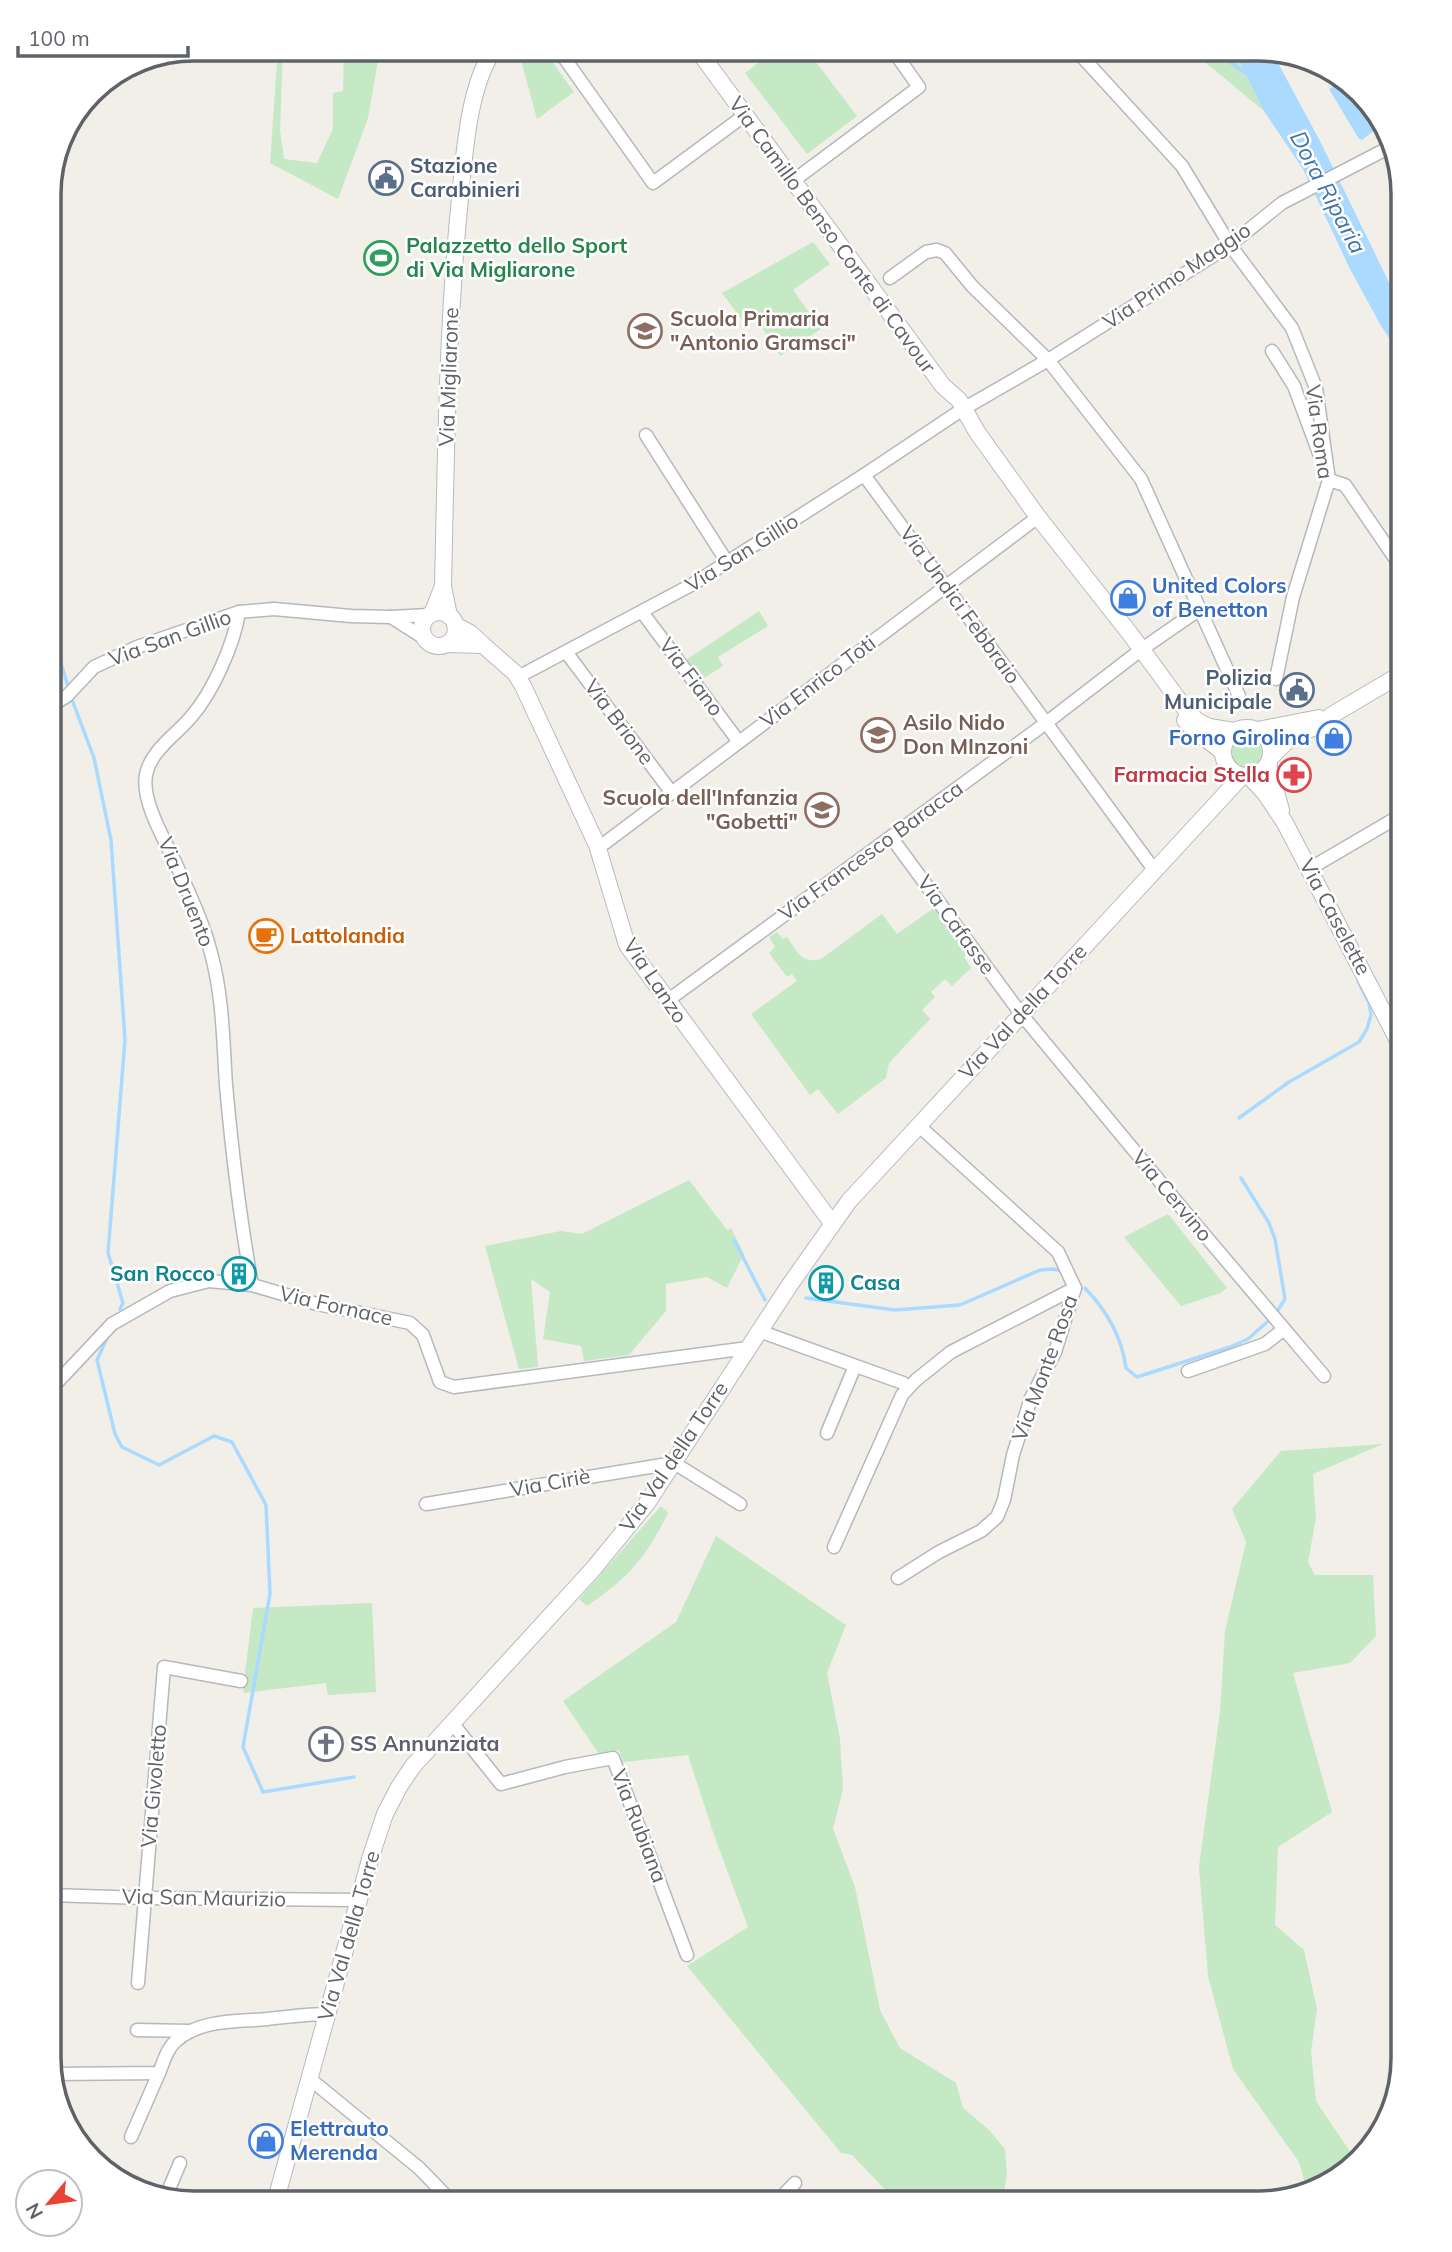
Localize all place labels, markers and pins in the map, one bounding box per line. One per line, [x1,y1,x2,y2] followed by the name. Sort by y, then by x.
[410,152,520,202] place label: Stazione Carabinieri
[367,159,405,197] public building icon: Stazione Carabinieri
[406,232,627,282] place label: Palazzetto dello Sport di Via Migliarone
[362,239,400,277] sports icon: Palazzetto dello Sport di Via Migliarone
[670,305,856,355] place label: Scuola Primaria "Antonio Gramsci"
[626,312,664,350] school or university icon: Scuola Primaria "Antonio Gramsci"
[1152,572,1286,622] place label: United Colors of Benetton
[1109,579,1147,617] shop icon: United Colors of Benetton
[1164,664,1272,714] place label: Polizia Municipale
[1278,671,1316,709] public building icon: Polizia Municipale
[903,709,1028,759] place label: Asilo Nido Don MInzoni
[859,716,897,754] school or university icon: Asilo Nido Don MInzoni
[1315,719,1353,757] shop icon: Forno Girolina
[1169,724,1310,750] place label: Forno Girolina
[1275,756,1313,794] pharmacy icon: Farmacia Stella
[1114,761,1270,787] place label: Farmacia Stella
[603,784,798,834] place label: Scuola dell'Infanzia "Gobetti"
[803,791,841,829] school or university icon: Scuola dell'Infanzia "Gobetti"
[247,917,285,955] cafe icon: Lattolandia
[290,922,405,948] place label: Lattolandia
[220,1255,258,1293] building icon: San Rocco
[110,1260,215,1286] place label: San Rocco
[807,1264,845,1302] building icon: Casa
[850,1269,901,1295] place label: Casa
[307,1725,345,1763] church icon: SS Annunziata
[350,1730,500,1756] place label: SS Annunziata
[290,2115,389,2165] place label: Elettrauto Merenda
[247,2122,285,2160] shop icon: Elettrauto Merenda

